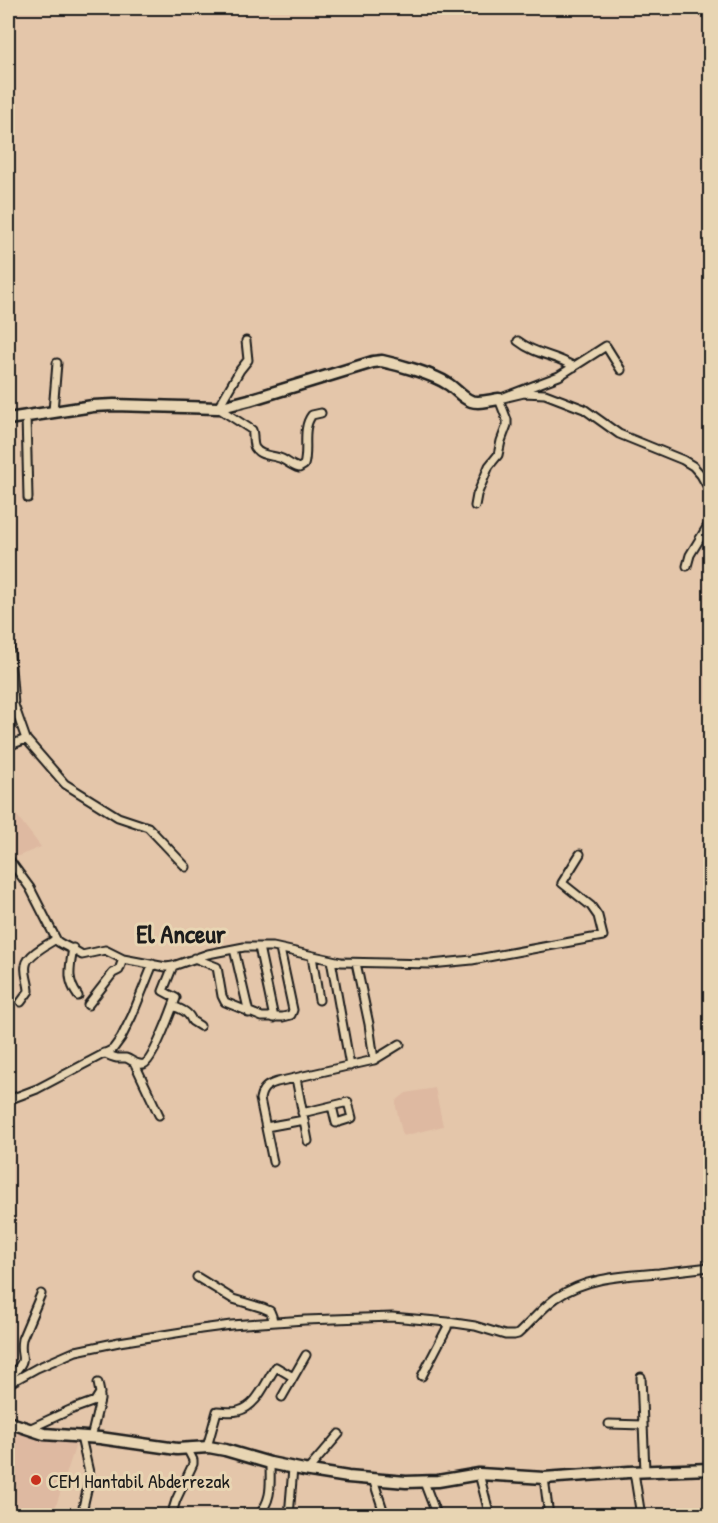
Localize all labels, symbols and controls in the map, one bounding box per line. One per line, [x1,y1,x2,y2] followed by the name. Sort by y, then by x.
[136,916,227,951] district label: El Anceur
[48,1467,230,1494] place label: CEM Hantabil Abderrezak
[29,1473,43,1487] marker: CEM Hantabil Abderrezak

